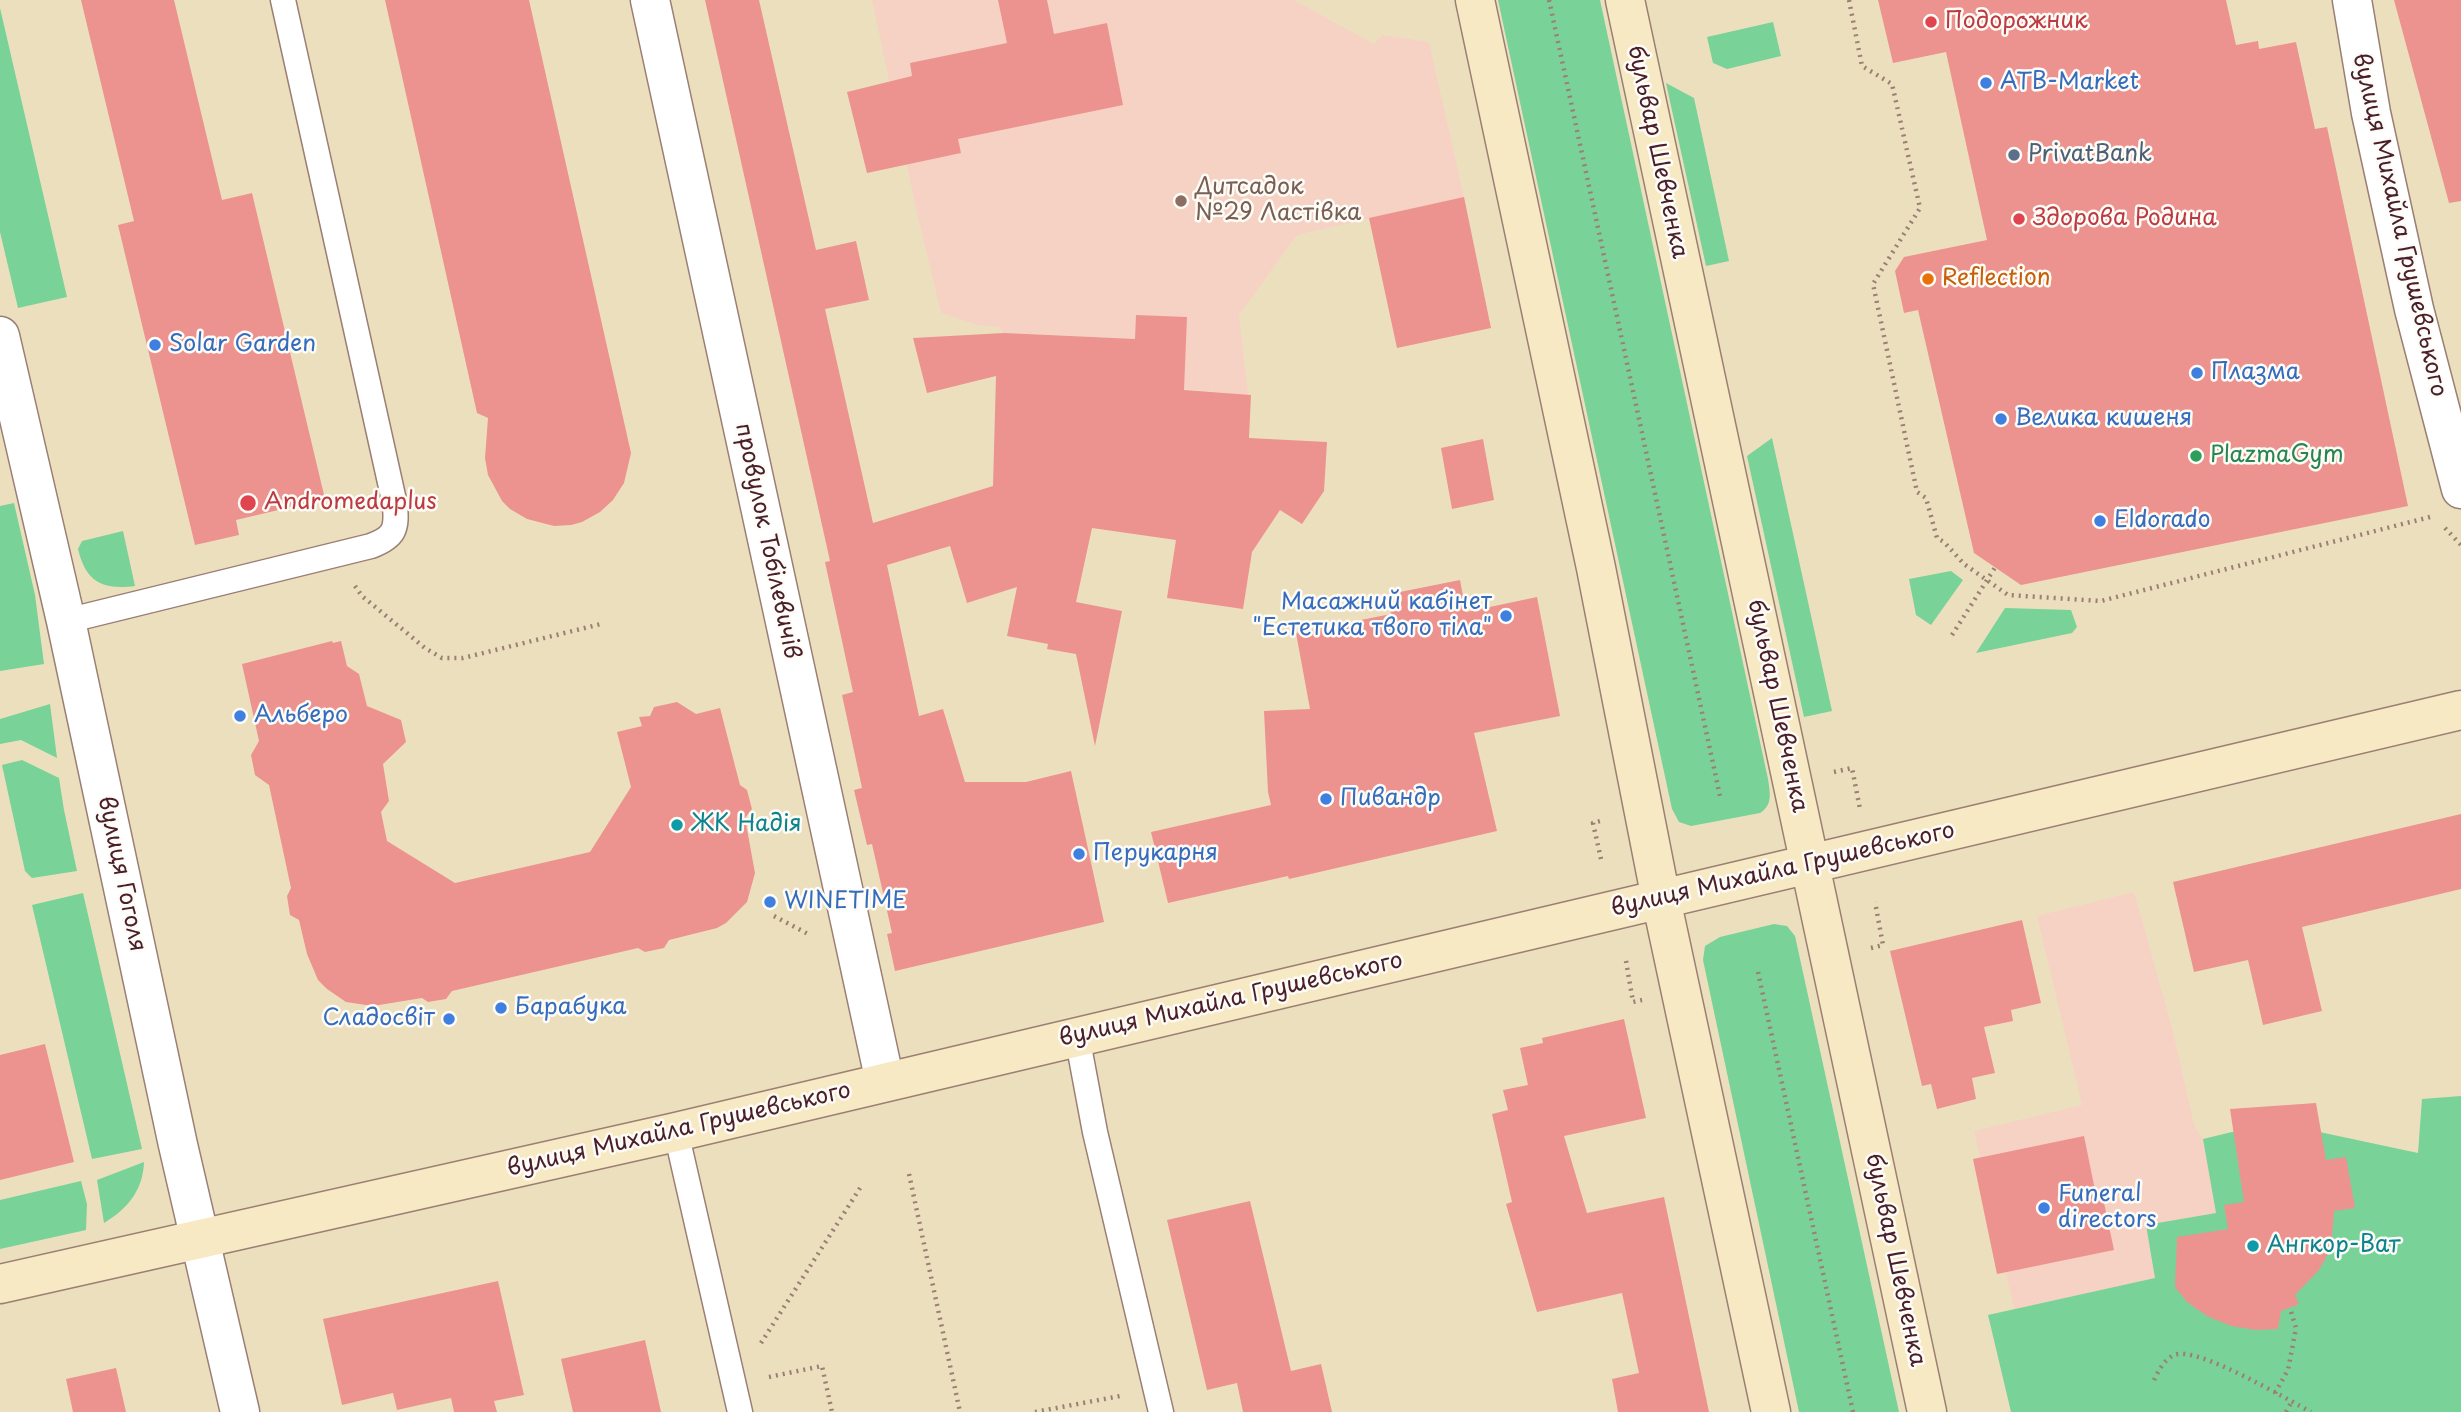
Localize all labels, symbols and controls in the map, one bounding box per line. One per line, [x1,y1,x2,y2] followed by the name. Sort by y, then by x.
[1945,8,2088,36] place label: Подорожник
[1923,14,1939,30] marker: Подорожник
[1621,43,1693,261] street label: бульвар Шевченка
[2346,50,2452,400] street label: вулиця Михайла Грушевського
[2000,69,2139,97] place label: ATB-Market
[1978,75,1994,91] marker: ATB-Market
[2028,141,2152,169] place label: PrivatBank
[2006,147,2022,163] marker: PrivatBank
[1195,174,1361,228] place label: Дитсадок №29 Ластівка
[1173,193,1189,209] marker: Дитсадок №29 Ластівка
[2033,205,2217,233] place label: Здорова Родина
[2011,211,2027,227] marker: Здорова Родина
[1942,265,2051,293] place label: Reflection
[1920,271,1936,287] marker: Reflection
[169,331,316,359] place label: Solar Garden
[147,337,163,353] marker: Solar Garden
[2211,359,2300,387] place label: Плазма
[2189,365,2205,381] marker: Плазма
[2015,405,2192,433] place label: Велика кишеня
[1993,411,2009,427] marker: Велика кишеня
[729,421,805,661] street label: провулок Тобілевичів
[2210,442,2344,470] place label: PlazmaGym
[2188,448,2204,464] marker: PlazmaGym
[264,489,437,517] place label: Andromedaplus
[238,493,258,513] marker: Andromedaplus
[2114,507,2210,535] place label: Eldorado
[2092,513,2108,529] marker: Eldorado
[1252,589,1492,643] place label: Масажний кабінет "Естетика твого тіла"
[1741,597,1813,815] street label: бульвар Шевченка
[1498,608,1514,624] marker: Масажний кабінет "Естетика твого тіла"
[254,702,348,730] place label: Альберо
[232,708,248,724] marker: Альберо
[1340,785,1441,813] place label: Пивандр
[1318,791,1334,807] marker: Пивандр
[91,794,151,954] street label: вулиця Гоголя
[691,811,802,839] place label: ЖК Надія
[669,817,685,833] marker: ЖК Надія
[1608,817,1958,923] street label: вулиця Михайла Грушевського
[1093,840,1218,868] place label: Перукарня
[1071,846,1087,862] marker: Перукарня
[784,888,907,916] place label: WINETIME
[762,894,778,910] marker: WINETIME
[1056,947,1406,1053] street label: вулиця Михайла Грушевського
[515,994,627,1022] place label: Барабука
[493,1000,509,1016] marker: Барабука
[323,1005,435,1033] place label: Сладосвіт
[441,1011,457,1027] marker: Сладосвіт
[504,1077,854,1183] street label: вулиця Михайла Грушевського
[1859,1151,1931,1369] street label: бульвар Шевченка
[2058,1181,2157,1235] place label: Funeral directors
[2036,1200,2052,1216] marker: Funeral directors
[2267,1232,2400,1260] place label: Ангкор-Ват
[2245,1238,2261,1254] marker: Ангкор-Ват

